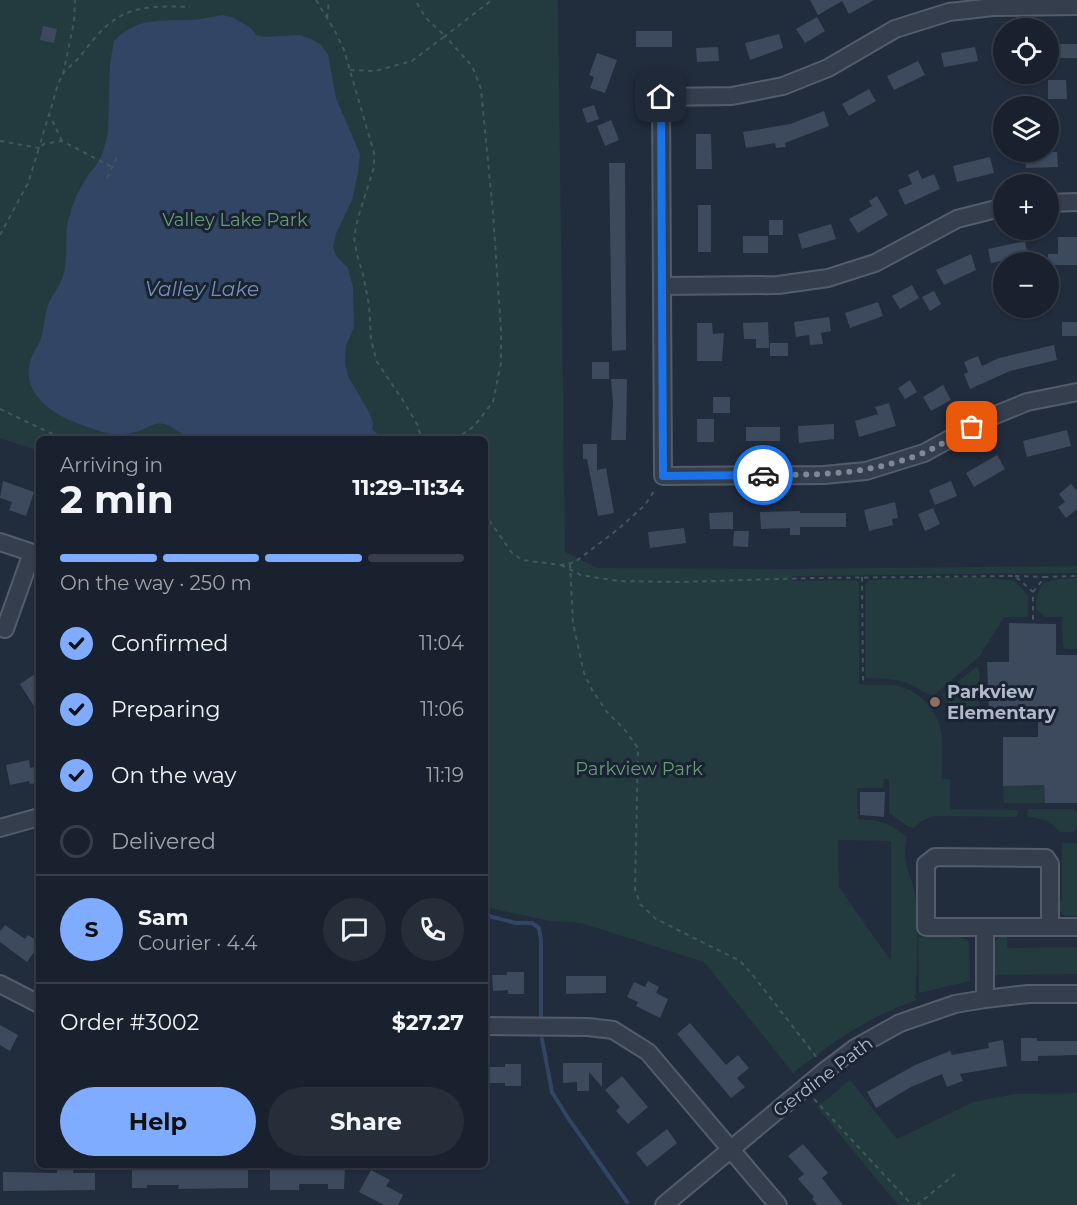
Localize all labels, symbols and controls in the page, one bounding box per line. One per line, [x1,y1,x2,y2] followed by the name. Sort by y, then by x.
[993,18,1059,318] map controls
[993,18,1059,84] button: locate
[635,71,686,122] pin
[644,80,677,113] icon: home
[993,96,1059,162] button: layers
[993,174,1059,240] button: +
[162,209,308,231] park label: Valley Lake Park
[993,252,1059,318] button: −
[145,277,259,301] water label: Valley Lake
[946,401,997,452] pin
[955,410,988,443] icon: bag
[733,445,793,505] courier
[60,453,163,477] text: Arriving in
[747,459,780,492] icon: car
[352,474,464,501] text: 11:29–11:34
[60,475,174,523] text: 2 min
[60,571,252,595] text: On the way · 250 m
[60,627,93,660] icon: check
[111,630,228,657] text: Confirmed
[419,631,464,655] text: 11:04
[947,681,1056,724] place label: Parkview Elementary
[60,693,93,726] icon: check
[928,695,942,709] marker: Parkview Elementary
[111,696,220,723] text: Preparing
[420,697,464,721] text: 11:06
[575,758,703,780] park label: Parkview Park
[60,759,93,792] icon: check
[111,762,236,789] text: On the way
[426,763,464,787] text: 11:19
[111,828,216,855] text: Delivered
[323,898,386,961] button: chat
[401,898,464,961] button: phone
[138,904,189,931] text: Sam
[84,916,99,943] text: S
[138,931,257,955] text: Courier · 4.4
[60,1009,199,1036] text: Order #3002
[392,1009,464,1036] text: $27.27
[769,1032,877,1122] street label: Gerdine Path
[60,1087,256,1156] button: Help
[268,1087,464,1156] button: Share

